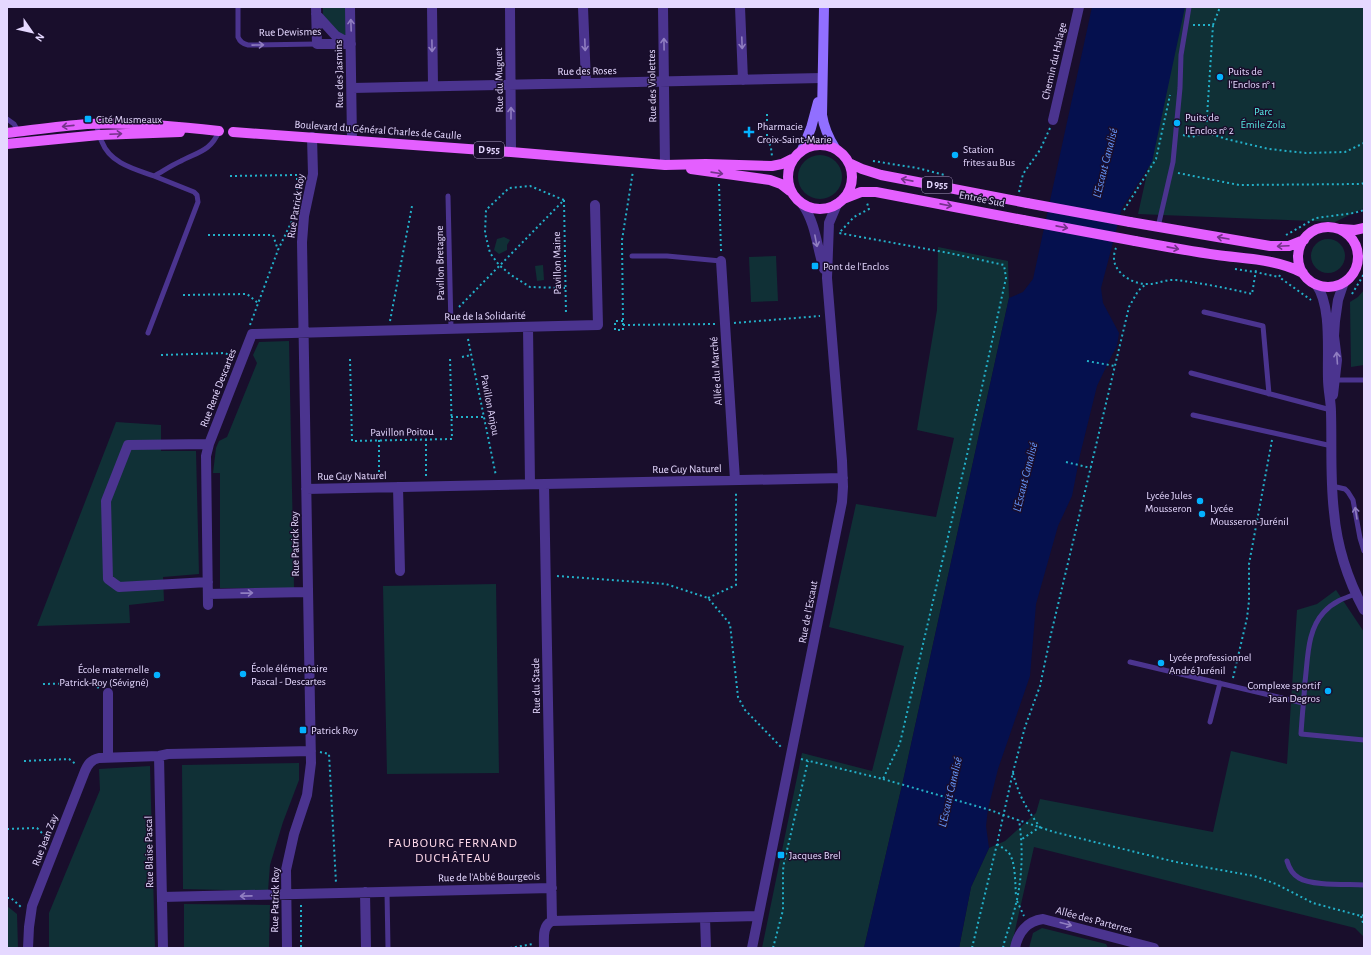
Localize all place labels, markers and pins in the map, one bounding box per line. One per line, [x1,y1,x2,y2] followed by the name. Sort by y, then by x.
[1228,66,1275,90] place label: Puits de l'Enclos n° 1
[1215,72,1225,82] marker: Puits de l'Enclos n° 1
[1185,112,1234,136] place label: Puits de l'Enclos n° 2
[83,114,93,124] marker: Cité Musmeaux
[96,114,162,125] place label: Cité Musmeaux
[1172,118,1182,128] marker: Puits de l'Enclos n° 2
[757,121,832,145] place label: Pharmacie Croix-Saint-Marie
[744,127,754,137] marker: Pharmacie Croix-Saint-Marie
[963,144,1015,168] place label: Station frites au Bus
[950,150,960,160] marker: Station frites au Bus
[810,261,820,271] marker: Pont de l'Enclos
[823,261,889,272] place label: Pont de l'Enclos
[1145,490,1192,514] place label: Lycée Jules Mousseron
[1195,496,1205,506] marker: Lycée Jules Mousseron
[1210,503,1289,527] place label: Lycée Mousseron-Jurénil
[1197,509,1207,519] marker: Lycée Mousseron-Jurénil
[1169,652,1252,676] place label: Lycée professionnel André Jurénil
[1156,658,1166,668] marker: Lycée professionnel André Jurénil
[251,662,328,687] place label: École élémentaire Pascal - Descartes
[59,663,149,688] place label: École maternelle Patrick-Roy (Sévigné)
[238,669,248,679] marker: École élémentaire Pascal - Descartes
[152,670,162,680] marker: École maternelle Patrick-Roy (Sévigné)
[1248,680,1321,704] place label: Complexe sportif Jean Degros
[1323,686,1333,696] marker: Complexe sportif Jean Degros
[298,725,308,735] marker: Patrick Roy
[311,725,358,736] place label: Patrick Roy
[776,850,786,860] marker: Jacques Brel
[789,850,841,861] place label: Jacques Brel

